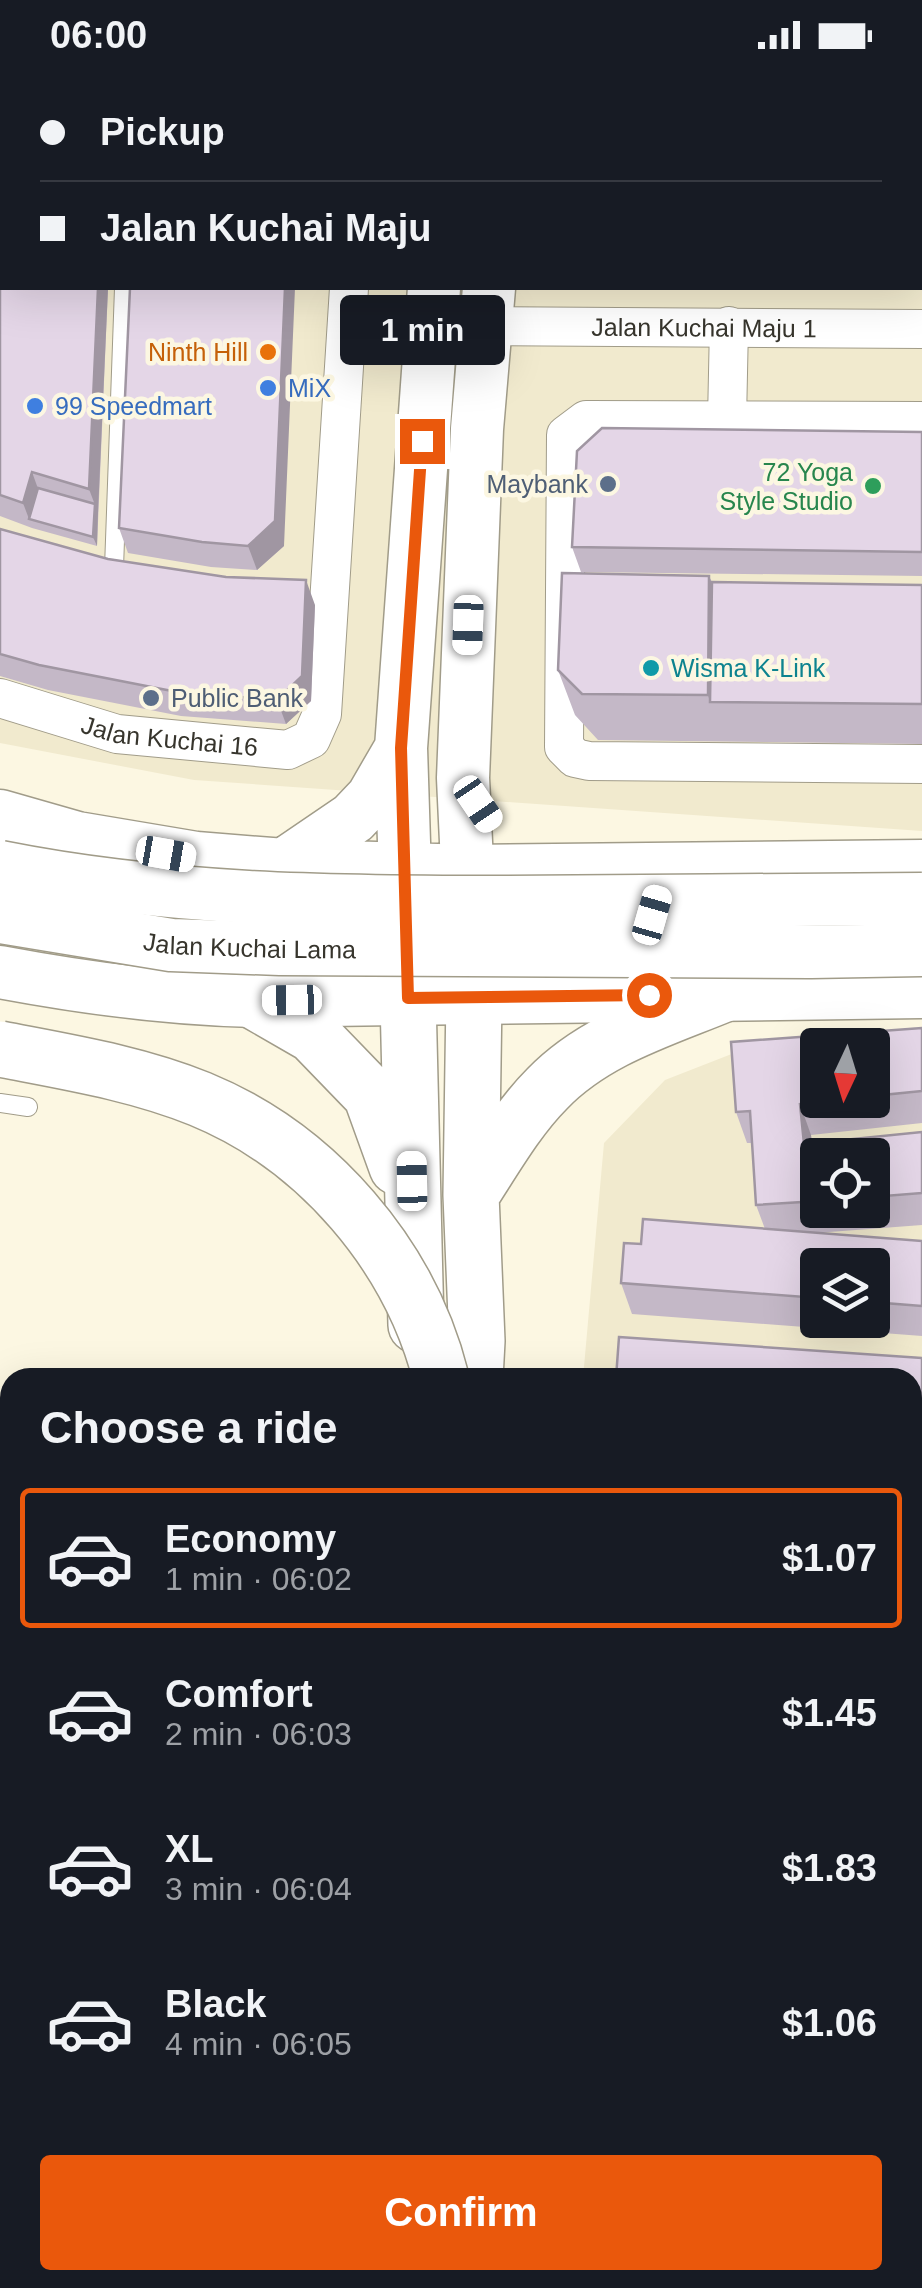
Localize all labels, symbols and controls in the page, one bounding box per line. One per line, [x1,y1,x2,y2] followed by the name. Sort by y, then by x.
[50,14,147,56] text: 06:00
[100,111,225,153] text: Pickup
[100,207,432,249] text: Jalan Kuchai Maju
[340,296,504,366] callout: 1 min
[381,312,464,348] text: 1 min
[591,313,817,342] street label: Jalan Kuchai Maju 1
[148,338,248,366] place label: Ninth Hill
[257,341,279,363] marker: Ninth Hill
[288,374,331,402] place label: MiX
[257,377,279,399] marker: MiX
[55,392,212,420] place label: 99 Speedmart
[24,395,46,417] marker: 99 Speedmart
[400,419,445,464] route end
[720,458,853,515] place label: 72 Yoga Style Studio
[487,470,588,498] place label: Maybank
[597,473,619,495] marker: Maybank
[862,475,884,497] marker: 72 Yoga Style Studio
[452,594,484,656] car
[671,654,826,682] place label: Wisma K-Link
[640,657,662,679] marker: Wisma K-Link
[171,684,304,712] place label: Public Bank
[140,687,162,709] marker: Public Bank
[78,710,259,761] street label: Jalan Kuchai 16
[449,771,507,837] car
[134,834,198,874] car
[629,882,675,948] car
[141,927,356,963] street label: Jalan Kuchai Lama
[627,973,672,1018] route start
[262,984,322,1016] car
[800,1028,890,1118] north arrow
[800,1028,890,1338] map controls
[800,1138,890,1228] button: locate
[396,1151,428,1211] car
[800,1248,890,1338] button: layers
[40,1402,338,1453] text: Choose a ride
[45,1513,135,1603] icon: car
[165,1518,336,1560] text: Economy
[782,1537,877,1579] text: $1.07
[165,1561,352,1597] text: 1 min · 06:02
[45,1668,135,1758] icon: car
[165,1673,313,1715] text: Comfort
[782,1692,877,1734] text: $1.45
[165,1716,352,1752] text: 2 min · 06:03
[45,1823,135,1913] icon: car
[165,1828,214,1870] text: XL
[782,1847,877,1889] text: $1.83
[165,1871,352,1907] text: 3 min · 06:04
[45,1978,135,2068] icon: car
[165,1983,266,2025] text: Black
[782,2002,877,2044] text: $1.06
[165,2026,352,2062] text: 4 min · 06:05
[40,2155,882,2270] button: Confirm

